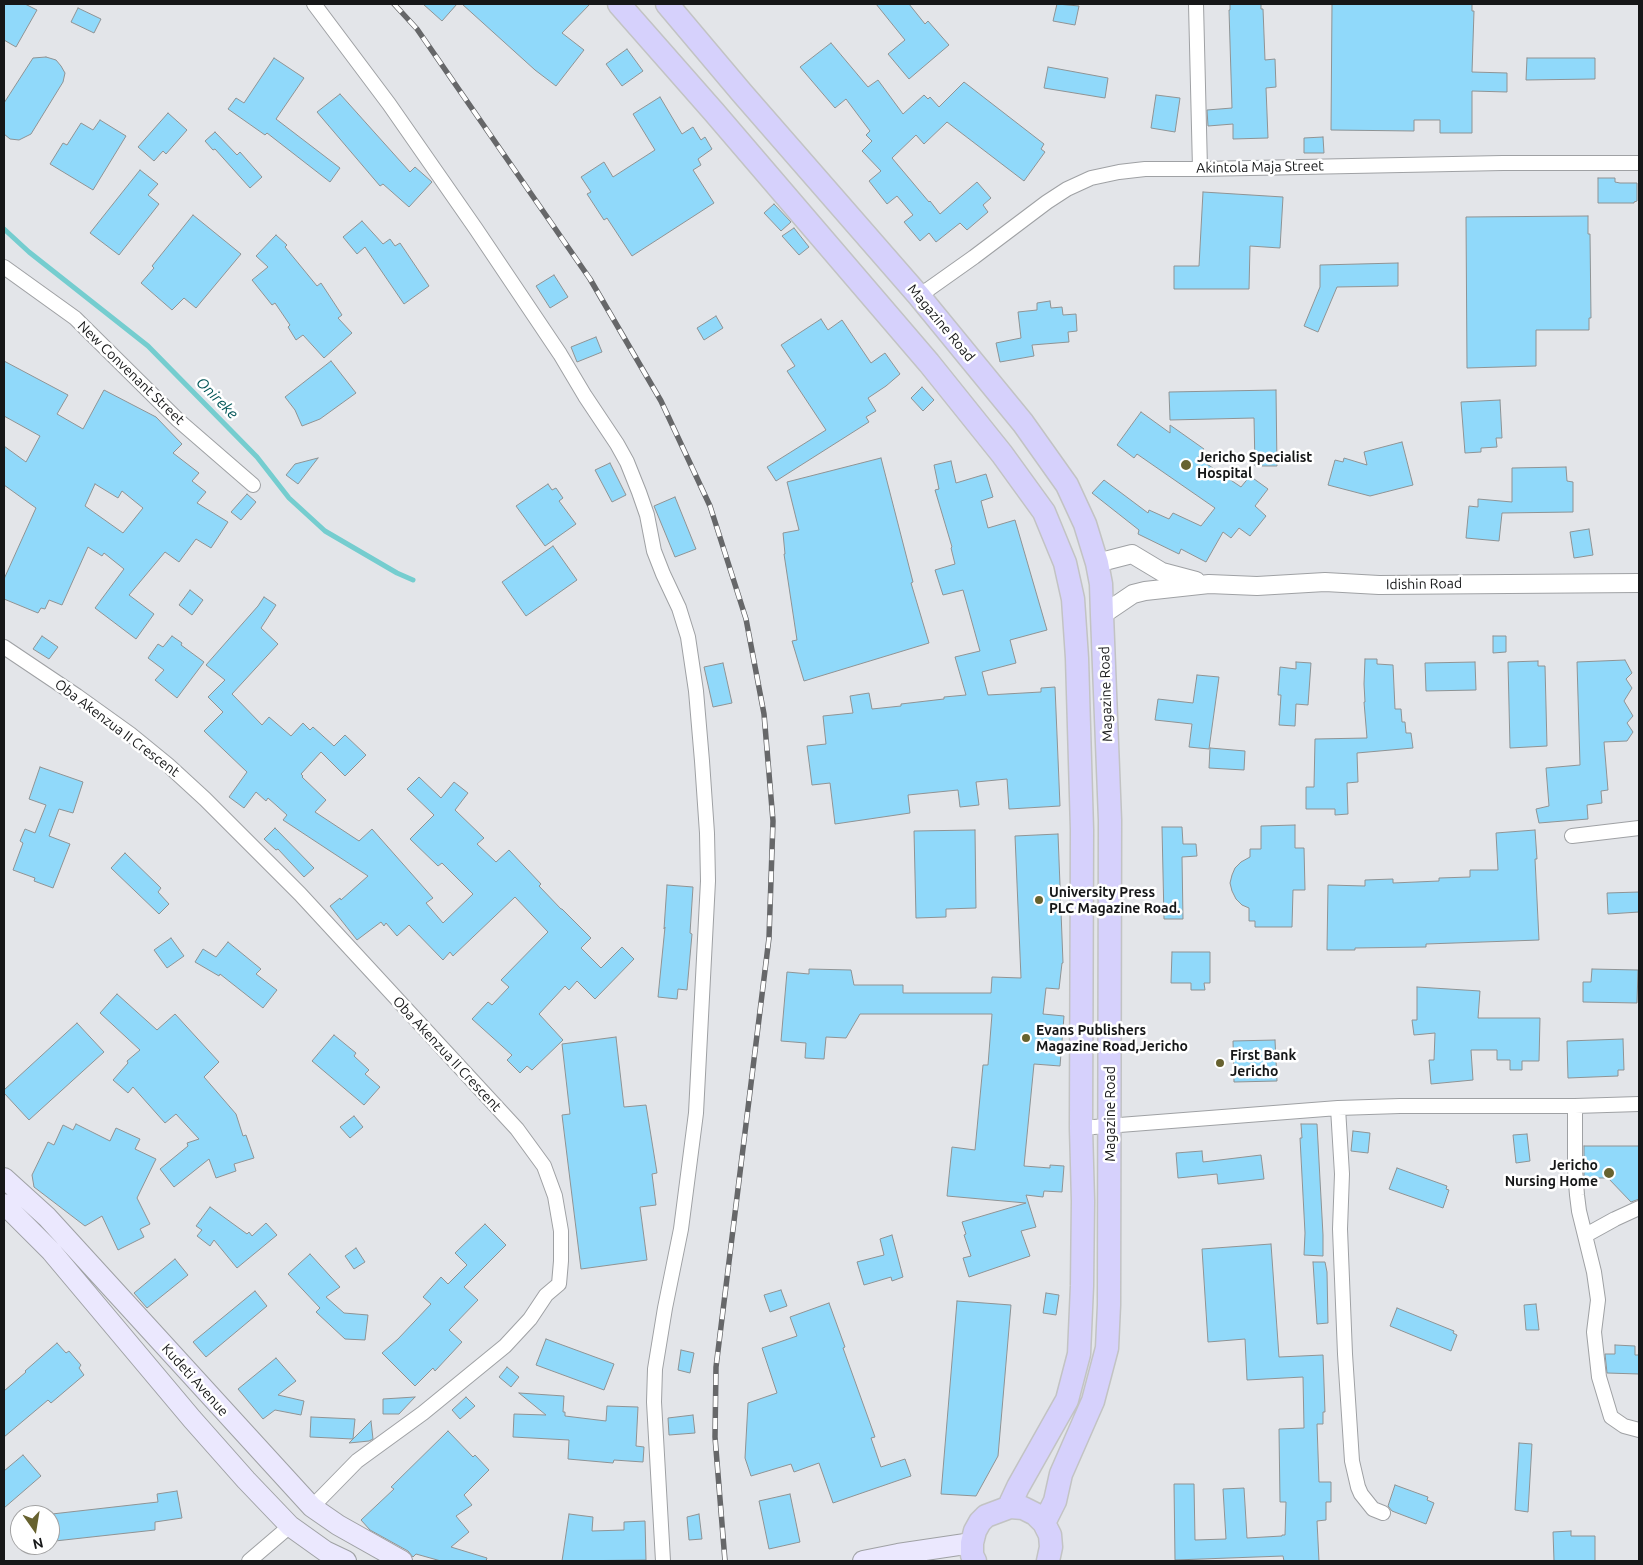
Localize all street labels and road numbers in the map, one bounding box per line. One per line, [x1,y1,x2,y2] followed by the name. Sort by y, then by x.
[1196,157,1324,177] street label: Akintola Maja Street
[904,281,978,365] street label: Magazine Road
[74,318,188,428] street label: New Convenant Street
[1386,575,1462,593] street label: Idishin Road
[1096,646,1116,742] street label: Magazine Road
[51,676,183,780] street label: Oba Akenzua II Crescent
[389,993,505,1115] street label: Oba Akenzua II Crescent
[1102,1066,1118,1162] street label: Magazine Road
[158,1340,232,1420] street label: Kudeti Avenue

